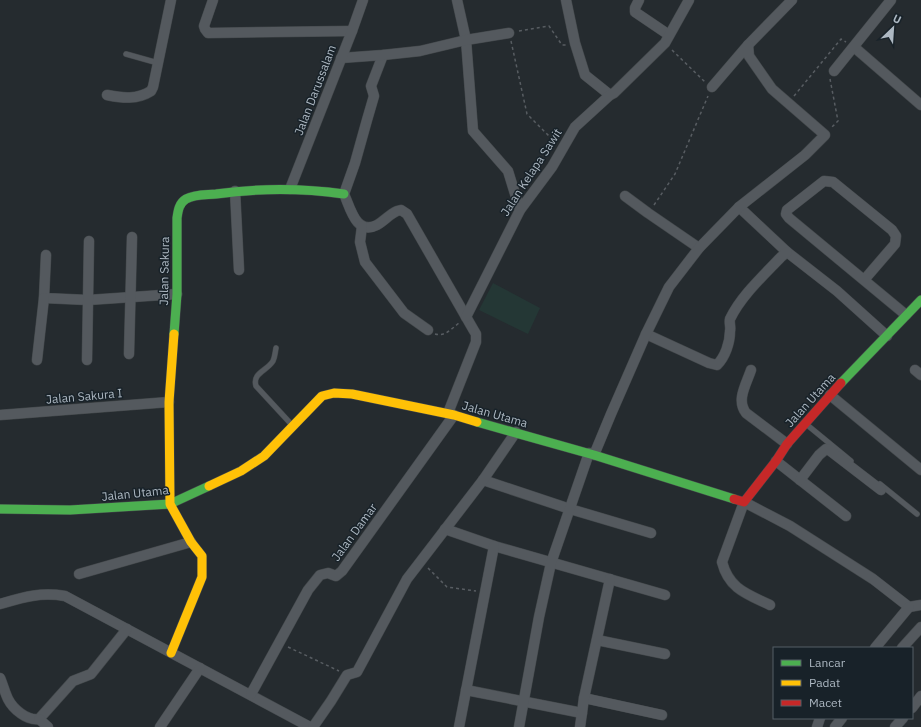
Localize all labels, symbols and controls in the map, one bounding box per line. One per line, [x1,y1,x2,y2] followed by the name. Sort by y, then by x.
[873,8,913,48] north arrow
[891,11,904,27] text: U
[291,43,339,137] street label: Jalan Darussalam
[497,125,565,219] street label: Jalan Kelapa Sawit
[156,236,172,306] street label: Jalan Sakura
[782,369,839,430] street label: Jalan Utama
[45,385,123,407] street label: Jalan Sakura I
[460,397,530,431] street label: Jalan Utama
[101,482,170,504] street label: Jalan Utama
[328,500,380,564] street label: Jalan Damar
[773,647,913,719] legend
[809,655,846,670] text: Lancar
[809,675,840,690] text: Padat
[809,695,842,710] text: Macet

